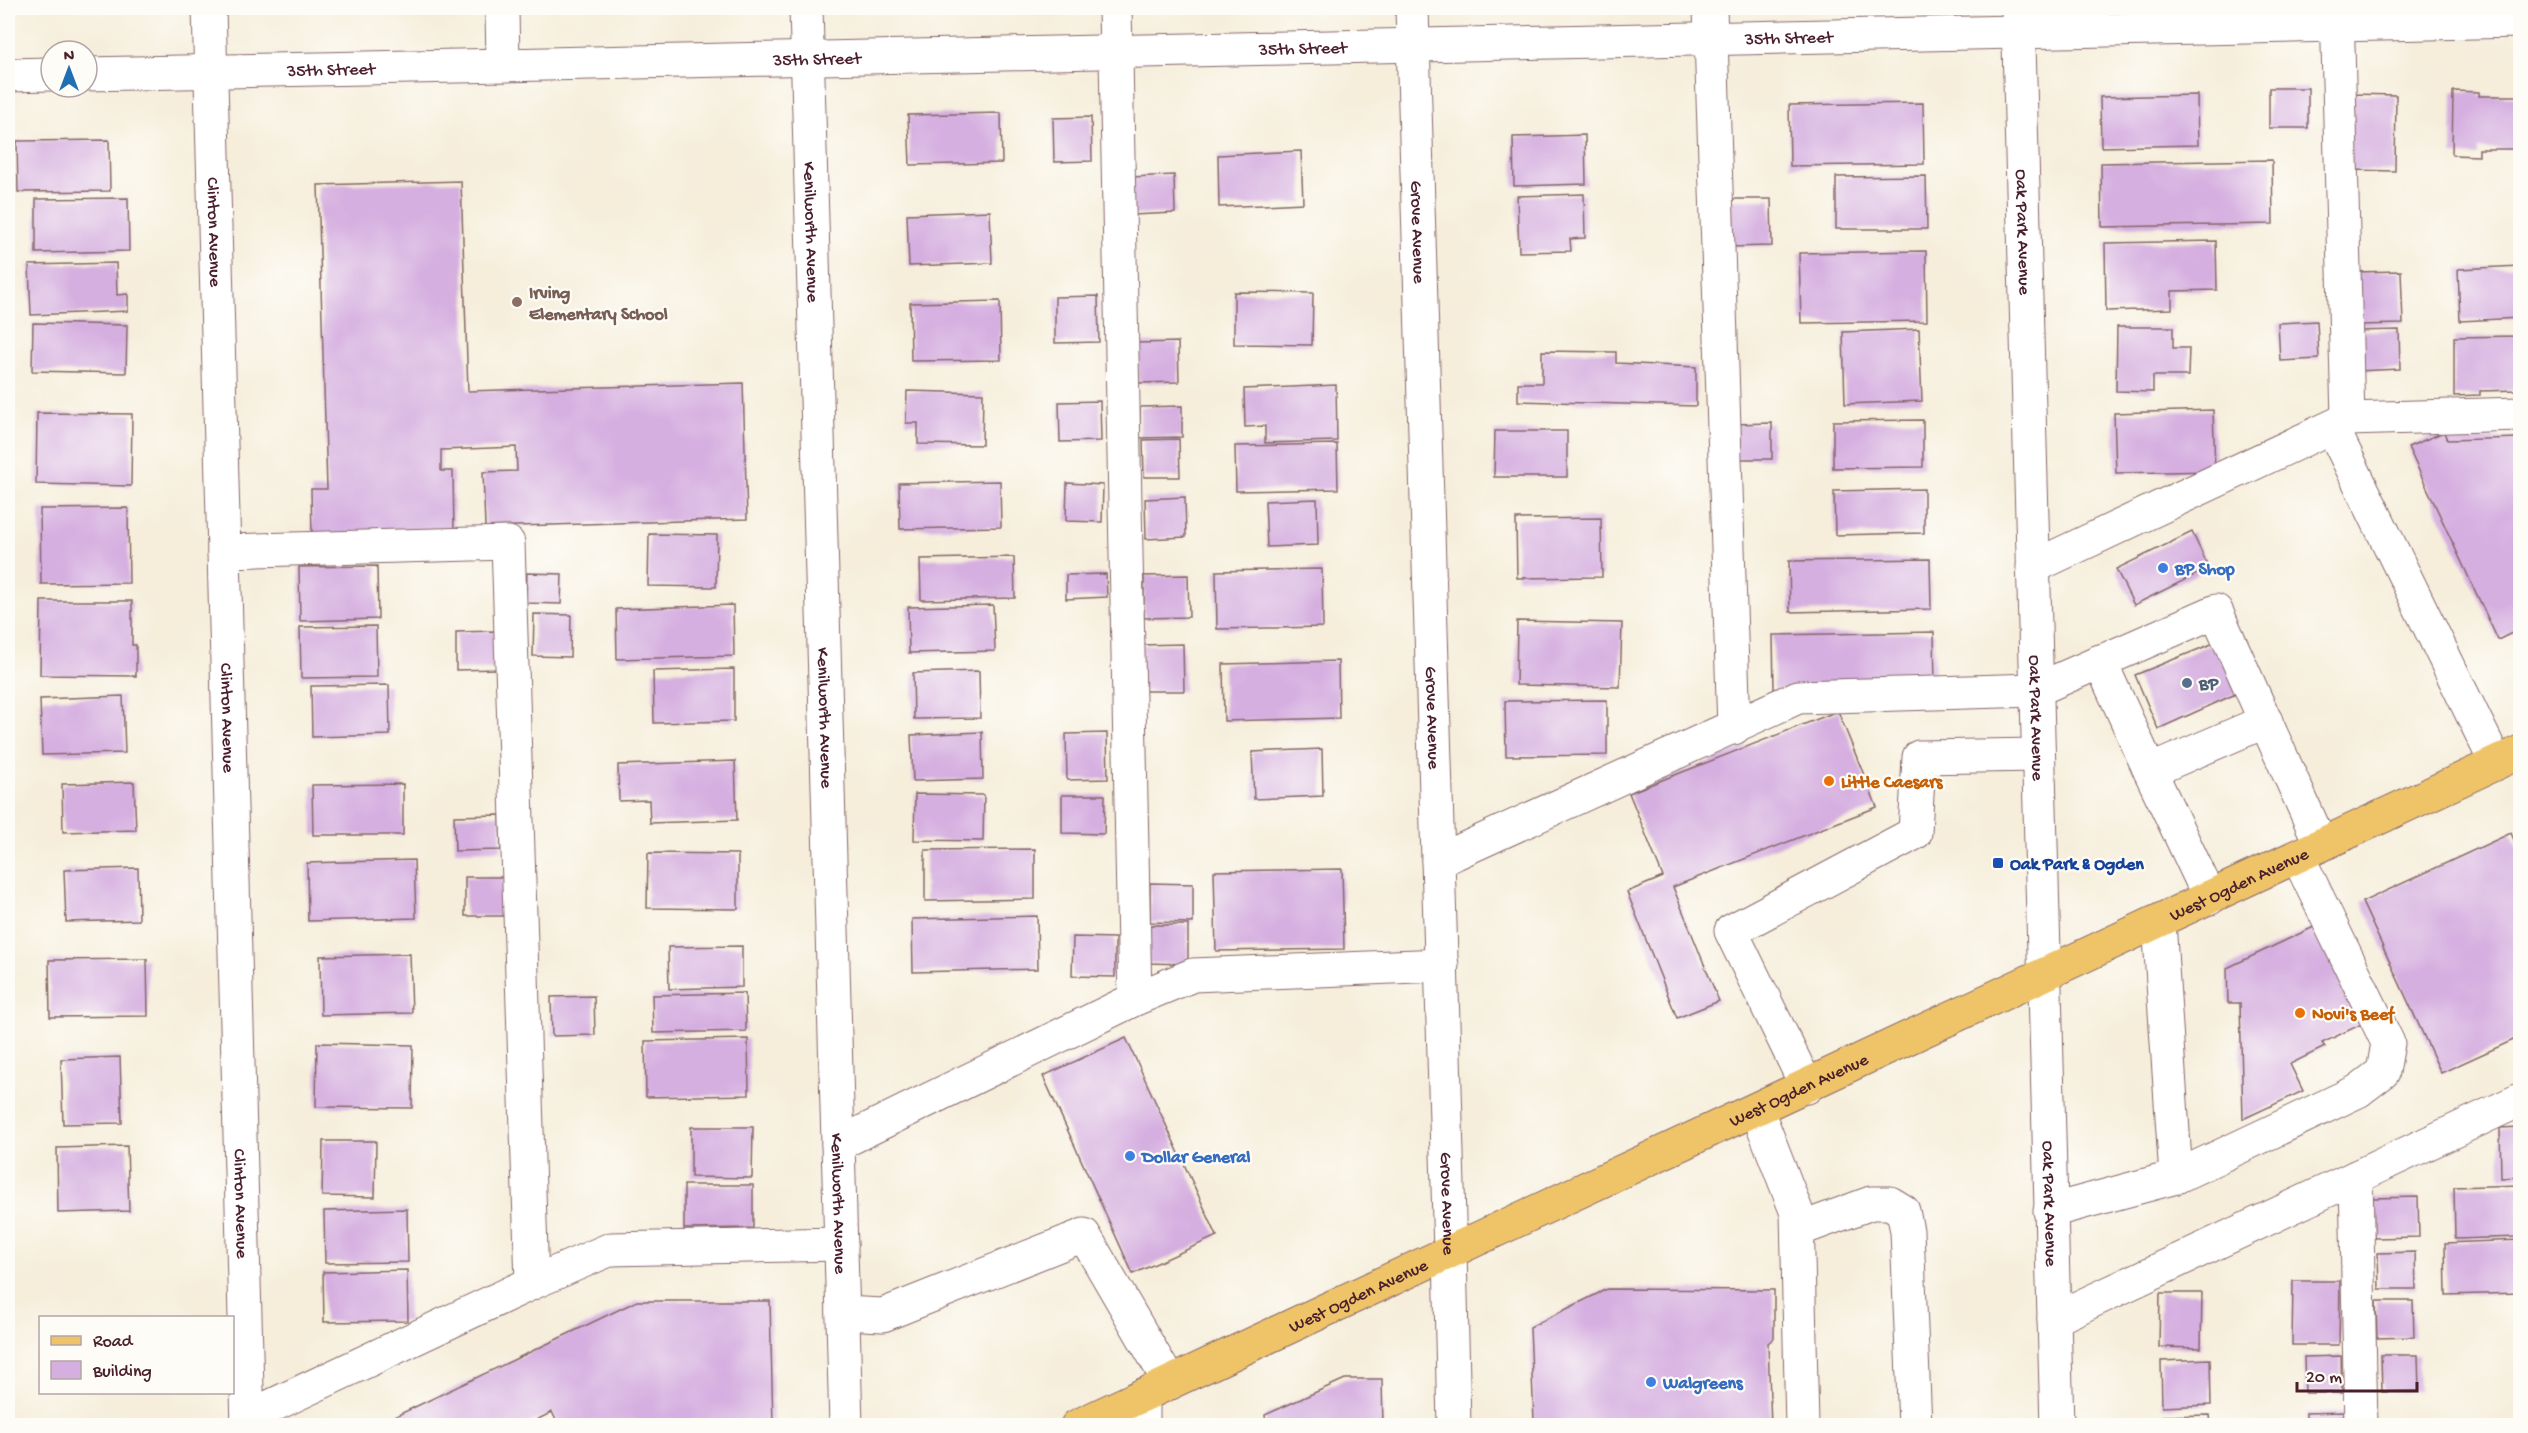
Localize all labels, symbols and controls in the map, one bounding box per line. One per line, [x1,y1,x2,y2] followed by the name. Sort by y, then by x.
[1743,28,1835,51] street label: 35th Street
[39,39,99,99] north arrow
[1257,39,1349,61] street label: 35th Street
[64,48,75,67] text: N
[772,49,863,72] street label: 35th Street
[286,60,377,83] street label: 35th Street
[797,161,822,303] street label: Kenilworth Avenue
[2009,169,2034,296] street label: Oak Park Avenue
[201,177,225,288] street label: Clinton Avenue
[1404,180,1428,284] street label: Grove Avenue
[529,284,668,326] place label: Irving Elementary School
[510,295,524,309] marker: Irving Elementary School
[2174,560,2235,581] place label: BP Shop
[2156,561,2170,575] marker: BP Shop
[811,647,836,789] street label: Kenilworth Avenue
[2023,655,2047,782] street label: Oak Park Avenue
[214,663,238,774] street label: Clinton Avenue
[1419,666,1443,770] street label: Grove Avenue
[2198,675,2219,696] place label: BP
[2180,676,2194,690] marker: BP
[1841,773,1944,794] place label: Little Caesars
[1822,774,1836,788] marker: Little Caesars
[2167,844,2313,927] street label: West Ogden Avenue
[2010,855,2144,876] place label: Oak Park & Ogden
[1991,856,2005,870] marker: Oak Park & Ogden
[2312,1005,2395,1026] place label: Novi's Beef
[2293,1006,2307,1020] marker: Novi's Beef
[1727,1050,1873,1133] street label: West Ogden Avenue
[825,1133,850,1275] street label: Kenilworth Avenue
[2036,1140,2061,1268] street label: Oak Park Avenue
[227,1148,251,1260] street label: Clinton Avenue
[1140,1148,1250,1169] place label: Dollar General
[1123,1149,1137,1163] marker: Dollar General
[1434,1152,1458,1256] street label: Grove Avenue
[1286,1255,1432,1338] street label: West Ogden Avenue
[39,1316,234,1394] legend
[93,1332,134,1353] text: Road
[2297,1355,2417,1393] scale bar
[92,1362,152,1383] text: Building
[2306,1368,2342,1389] text: 20 m
[1662,1374,1744,1395] place label: Walgreens
[1644,1375,1658,1389] marker: Walgreens

